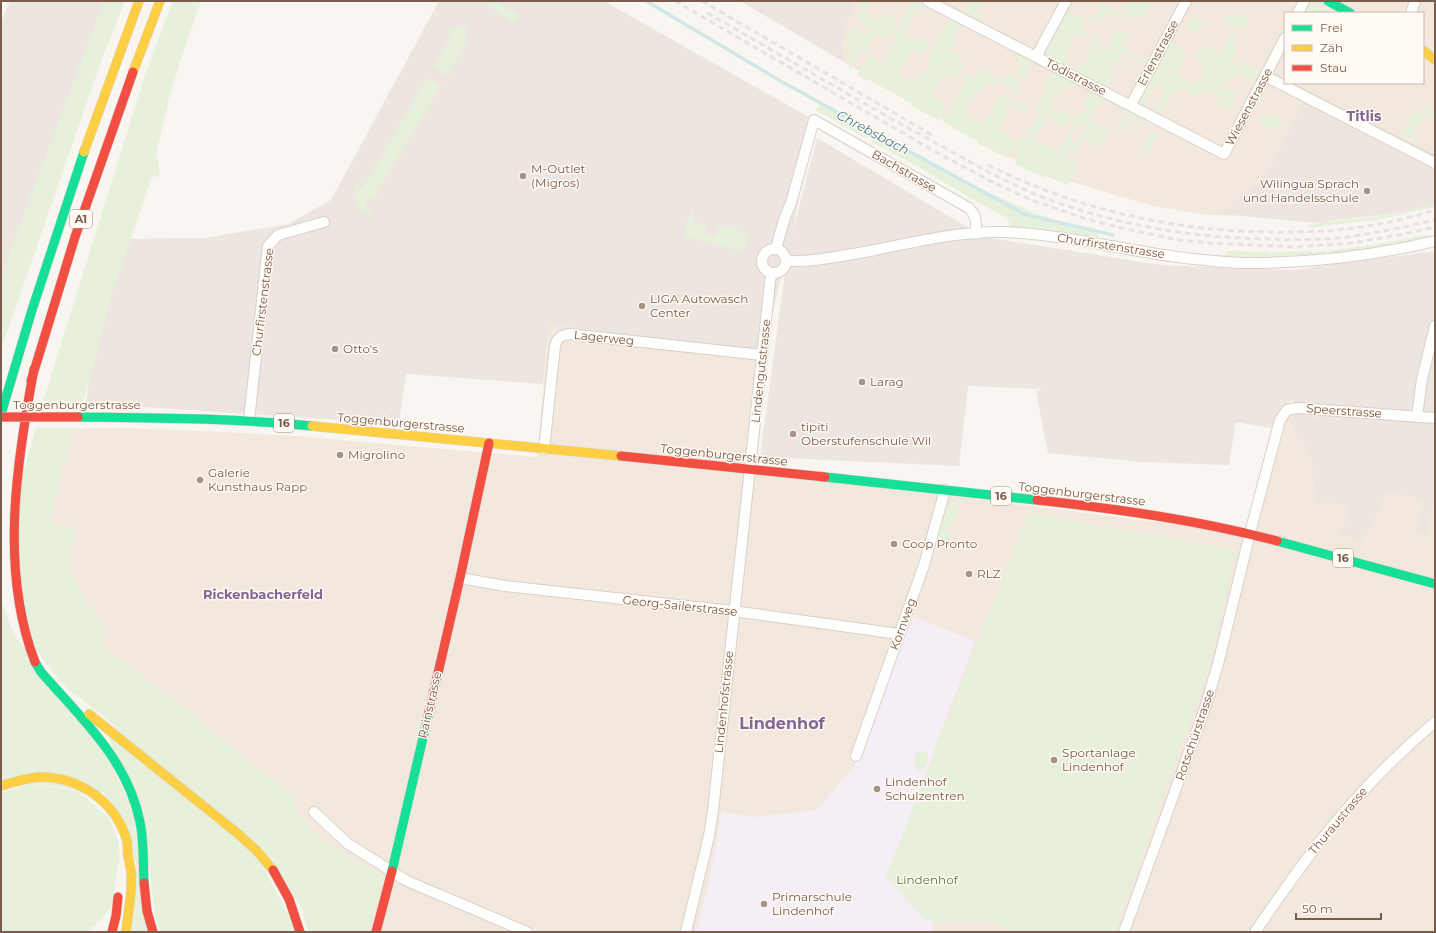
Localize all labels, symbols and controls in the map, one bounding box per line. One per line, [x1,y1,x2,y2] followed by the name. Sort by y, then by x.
[1284,12,1424,84] legend
[1134,17,1181,88] street label: Erlenstrasse
[1320,20,1343,35] text: Frei
[1320,40,1343,55] text: Zäh
[1043,55,1109,98] street label: Tödistrasse
[1320,60,1347,75] text: Stau
[1222,65,1275,148] street label: Wiesenstrasse
[834,106,912,158] water label: Chrebsbach
[1347,107,1382,125] district label: Titlis
[869,146,939,195] street label: Bachstrasse
[531,161,586,190] place label: M-Outlet (Migros)
[518,171,528,181] marker: M-Outlet (Migros)
[1243,176,1359,205] place label: Wilingua Sprach und Handelsschule
[1362,186,1372,196] marker: Wilingua Sprach und Handelsschule
[70,210,92,228] road number: A1
[1056,230,1166,261] street label: Churfirstenstrasse
[248,247,277,357] street label: Churfirstenstrasse
[650,291,748,320] place label: LIGA Autowasch Center
[637,301,647,311] marker: LIGA Autowasch Center
[748,318,773,424] street label: Lindengutstrasse
[573,327,635,348] street label: Lagerweg
[343,341,378,356] place label: Otto's
[330,344,340,354] marker: Otto's
[870,374,904,389] place label: Larag
[857,377,867,387] marker: Larag
[13,397,141,412] street label: Toggenburgerstrasse
[1306,400,1382,421] street label: Speerstrasse
[337,409,465,436] street label: Toggenburgerstrasse
[274,414,294,432] road number: 16
[801,419,931,448] place label: tipiti Oberstufenschule Wil
[788,429,798,439] marker: tipiti Oberstufenschule Wil
[660,440,788,469] street label: Toggenburgerstrasse
[348,447,405,462] place label: Migrolino
[335,450,345,460] marker: Migrolino
[208,465,307,494] place label: Galerie Kunsthaus Rapp
[195,475,205,485] marker: Galerie Kunsthaus Rapp
[1018,478,1146,509] street label: Toggenburgerstrasse
[991,487,1011,505] road number: 16
[902,536,977,551] place label: Coop Pronto
[889,539,899,549] marker: Coop Pronto
[1333,549,1353,567] road number: 16
[977,566,1001,581] place label: RLZ
[964,569,974,579] marker: RLZ
[203,586,323,602] district label: Rickenbacherfeld
[622,592,738,619] street label: Georg-Sailerstrasse
[886,596,919,652] street label: Kornweg
[711,650,736,754] street label: Lindenhofstrasse
[415,670,444,740] street label: Rainstrasse
[1172,687,1217,783] street label: Rotschürstrasse
[739,714,826,733] district label: Lindenhof
[1062,745,1136,774] place label: Sportanlage Lindenhof
[1049,755,1059,765] marker: Sportanlage Lindenhof
[885,774,965,803] place label: Lindenhof Schulzentren
[872,784,882,794] marker: Lindenhof Schulzentren
[1305,784,1370,858] street label: Thuraustrasse
[896,872,959,887] park label: Lindenhof
[772,889,852,918] place label: Primarschule Lindenhof
[1296,895,1381,921] scale bar
[759,899,769,909] marker: Primarschule Lindenhof
[1302,901,1333,916] text: 50 m

